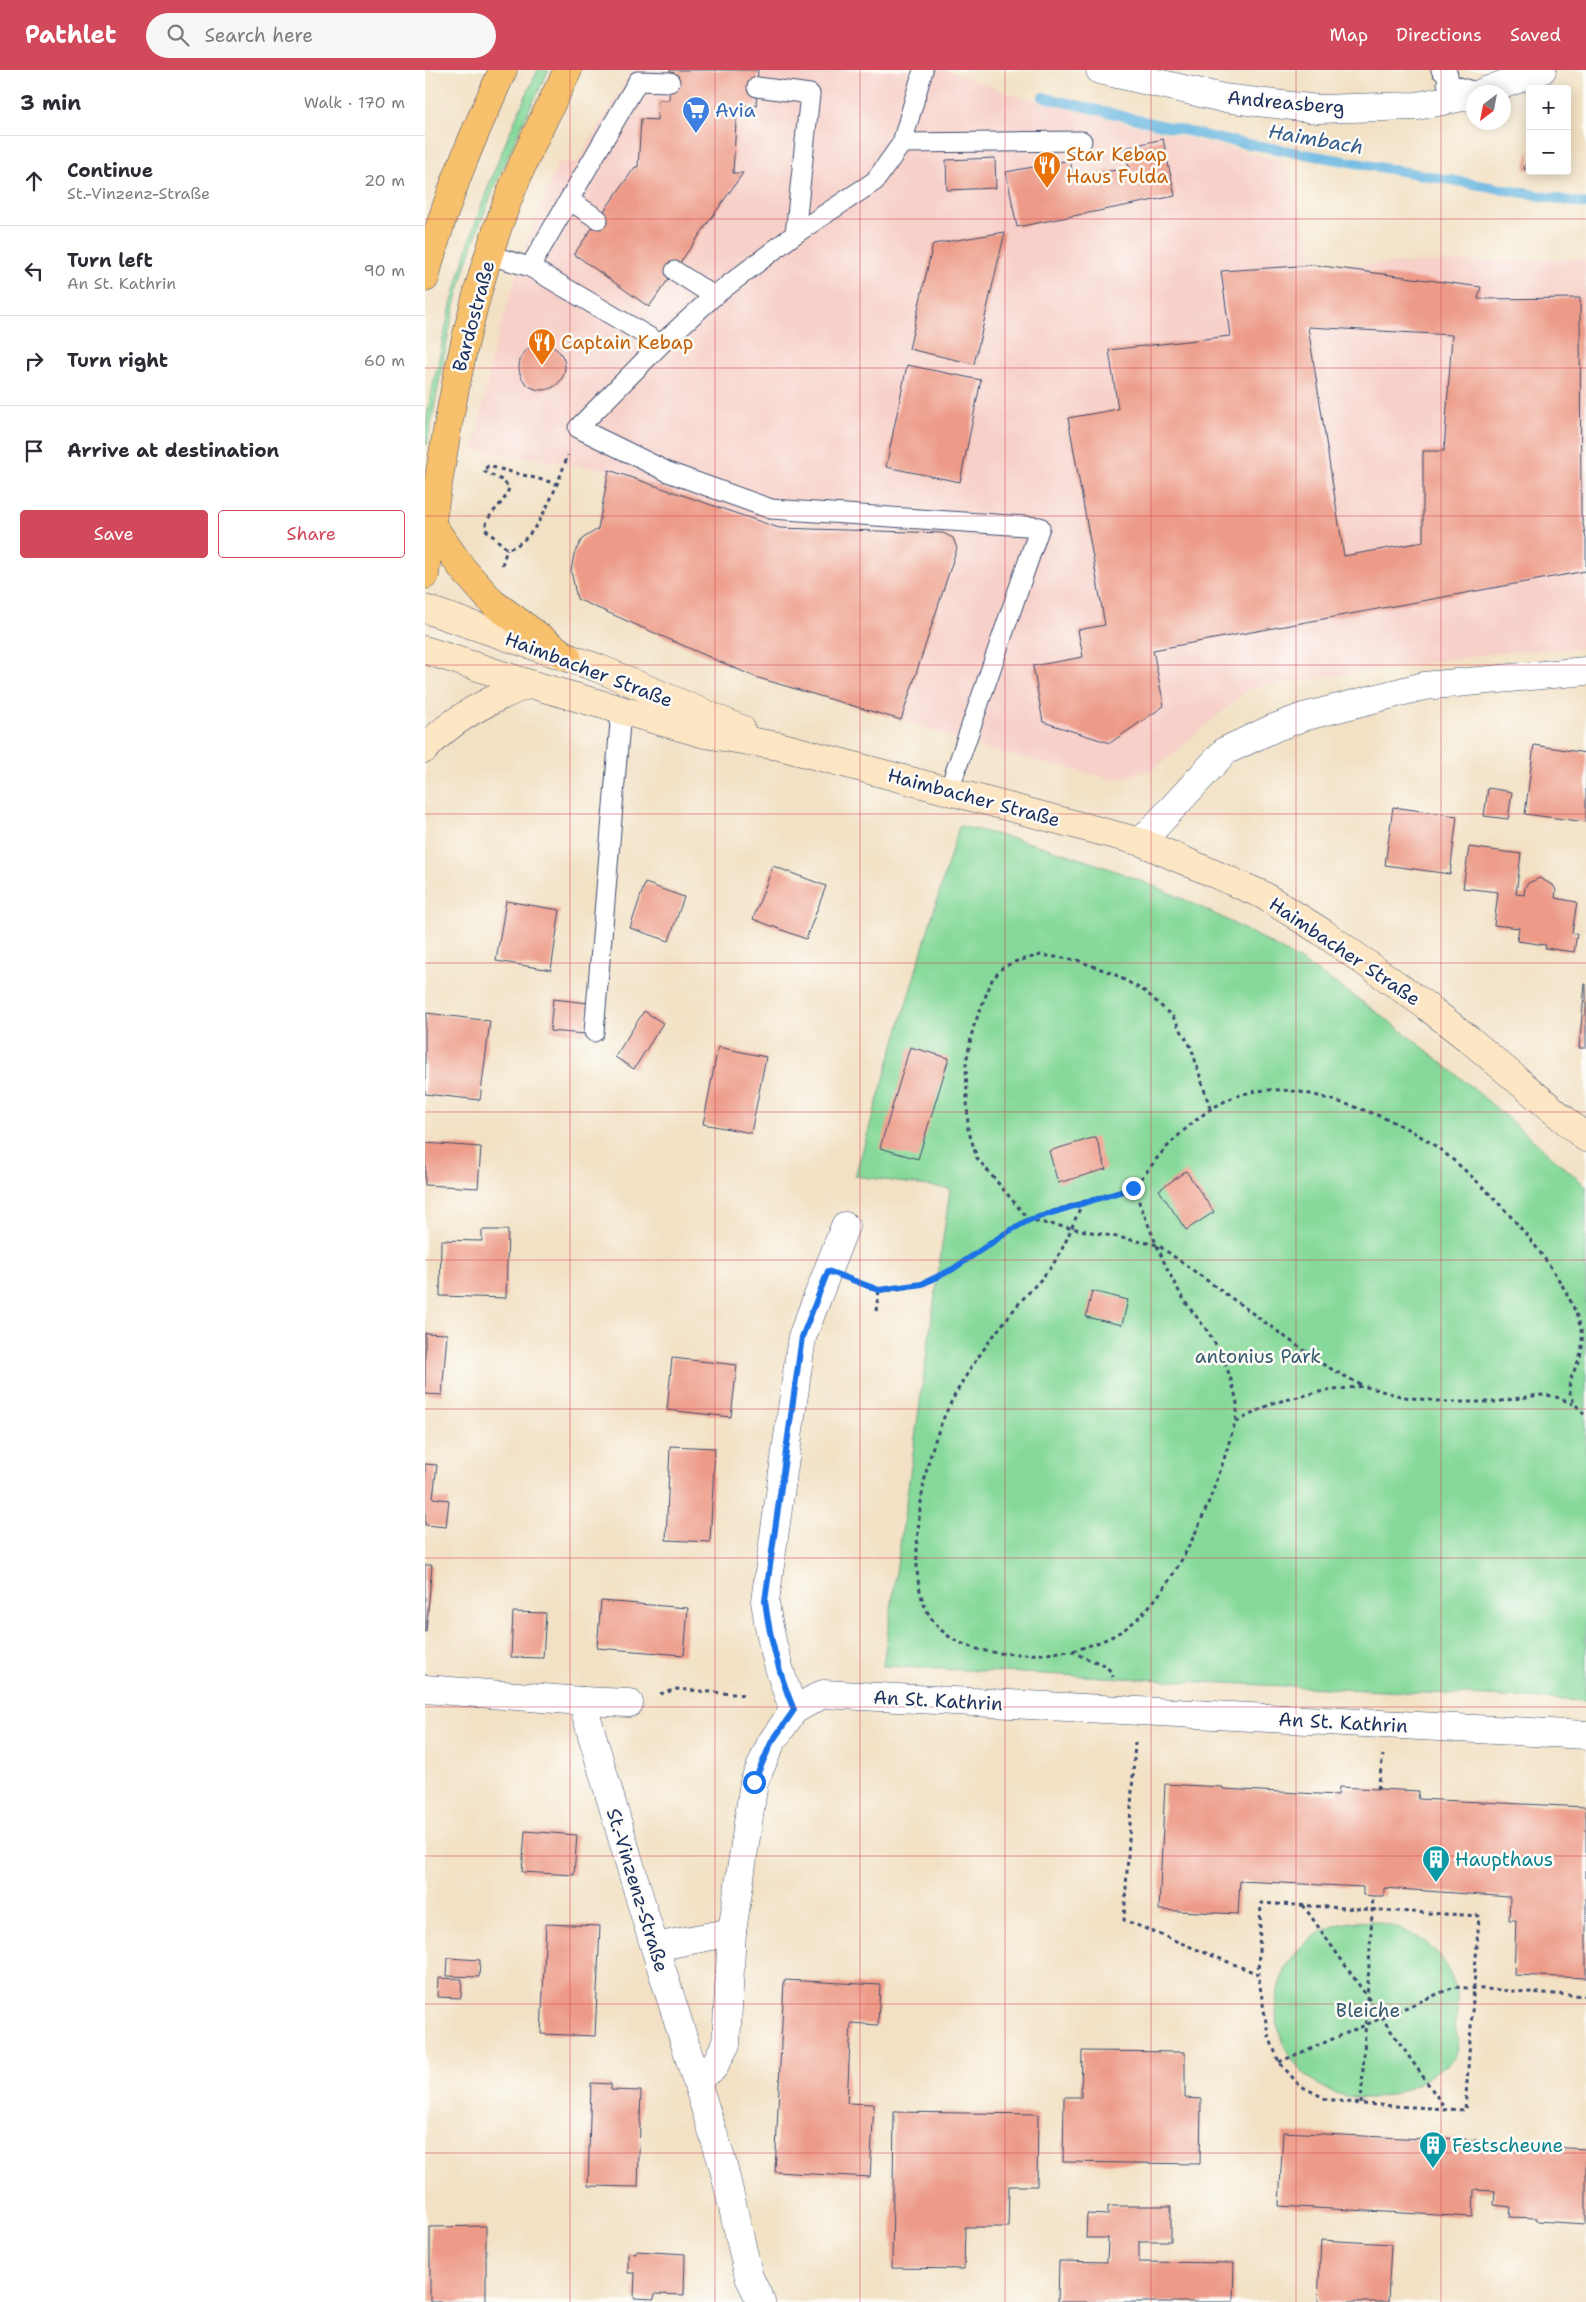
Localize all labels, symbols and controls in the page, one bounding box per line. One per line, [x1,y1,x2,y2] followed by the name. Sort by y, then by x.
[146,13,496,58] search box
[25,19,116,51] text: Pathlet
[164,21,192,49] icon: search
[204,23,313,48] text: Search here
[1330,23,1368,47] text: Map
[1396,23,1482,47] text: Directions
[1510,23,1561,47] text: Saved
[1226,85,1346,120] street label: Andreasberg
[1466,85,1511,130] north arrow
[1526,85,1571,175] map controls
[1526,85,1571,130] button: +
[20,89,81,117] text: 3 min
[304,92,405,113] text: Walk · 170 m
[681,95,711,134] supermarket icon: Avia
[715,98,756,123] place label: Avia
[1266,118,1366,160] water label: Haimbach
[1526,130,1571,175] button: −
[1066,142,1168,189] place label: Star Kebap Haus Fulda
[1032,150,1062,189] restaurant icon: Star Kebap Haus Fulda
[67,158,153,183] text: Continue
[20,167,48,195] icon: ahead
[364,170,405,191] text: 20 m
[67,183,210,204] text: St.-Vinzenz-Straße
[67,248,153,273] text: Turn left
[20,257,48,285] icon: left
[447,258,500,374] street label: Bardostraße
[364,260,405,281] text: 90 m
[67,273,176,294] text: An St. Kathrin
[527,327,557,366] restaurant icon: Captain Kebap
[561,330,693,355] place label: Captain Kebap
[20,347,48,375] icon: right
[67,348,168,373] text: Turn right
[364,350,405,371] text: 60 m
[20,437,48,465] icon: arrive
[67,438,279,463] text: Arrive at destination
[20,510,208,558] button: Save
[218,510,405,558] button: Share
[501,626,676,713] street label: Haimbacher Straße
[885,762,1063,833] street label: Haimbacher Straße
[1264,891,1425,1011] street label: Haimbacher Straße
[1122,1177,1145,1200] route end
[1195,1344,1321,1369] park label: antonius Park
[873,1685,1003,1716] street label: An St. Kathrin
[1278,1707,1408,1738] street label: An St. Kathrin
[743,1771,766,1794] route start
[601,1805,674,1975] street label: St.-Vinzenz-Straße
[1421,1844,1451,1883] building icon: Haupthaus
[1455,1847,1553,1872] place label: Haupthaus
[1336,1998,1400,2023] park label: Bleiche
[1418,2130,1448,2169] building icon: Festscheune
[1452,2133,1563,2158] place label: Festscheune

